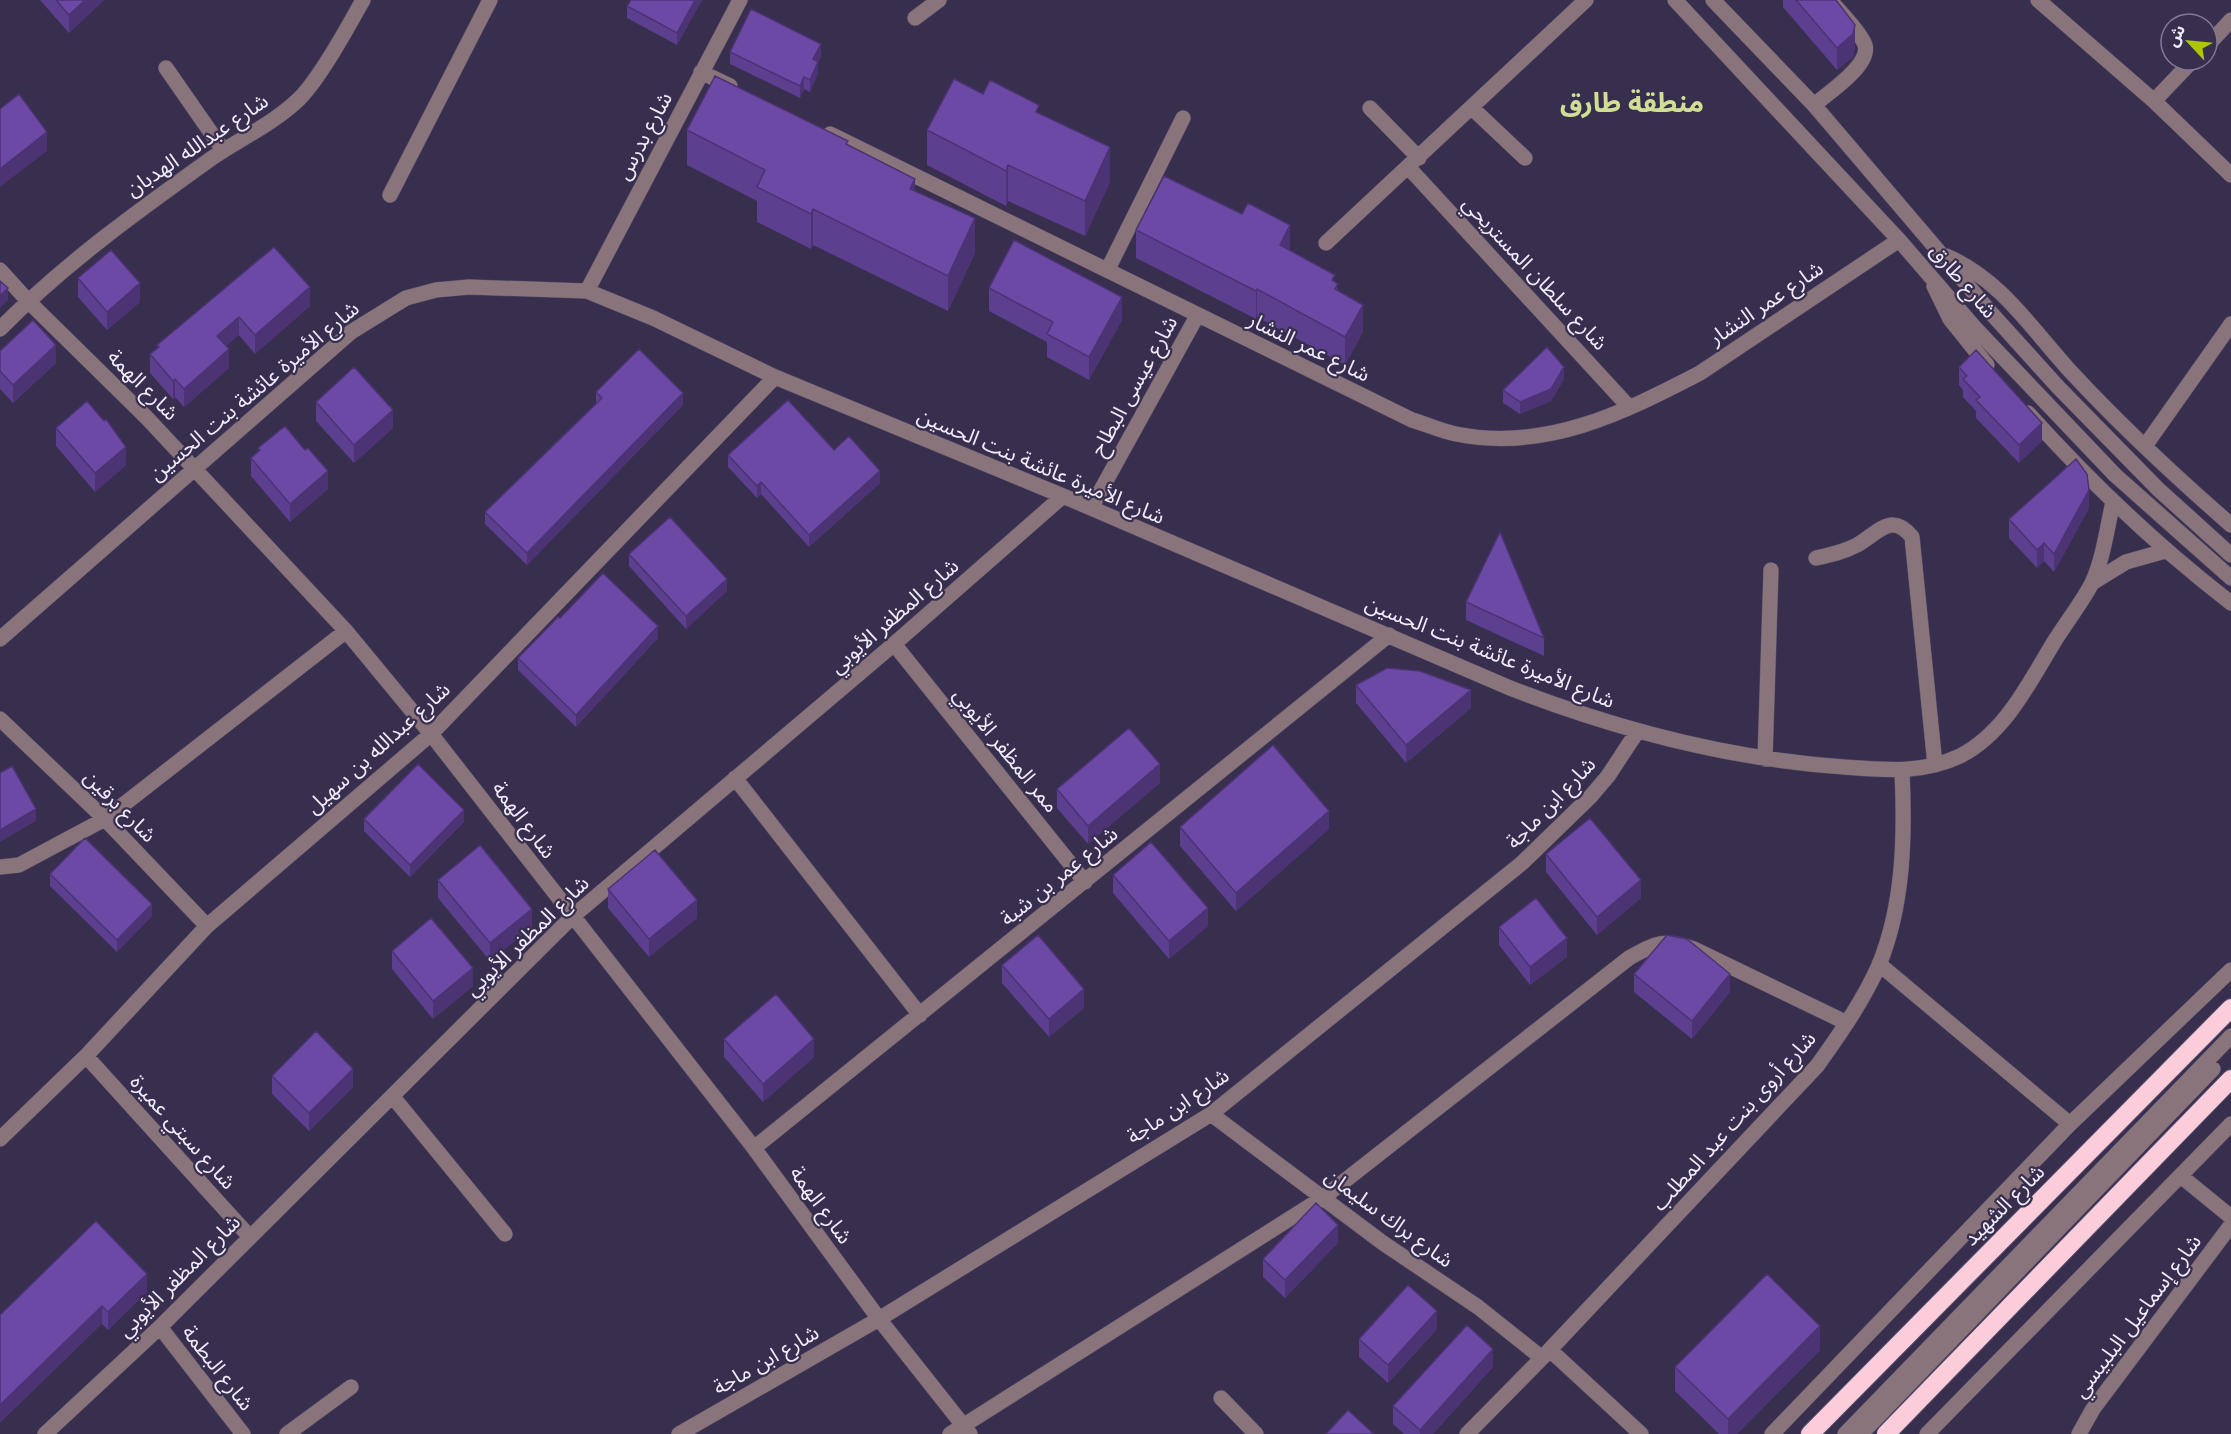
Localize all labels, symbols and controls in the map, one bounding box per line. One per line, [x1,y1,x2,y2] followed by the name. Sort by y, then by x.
[2159,12,2219,72] north arrow
[2162,21,2189,50] text: ش
[1560,85,1704,119] district label: منطقة طارق
[120,87,274,204] street label: شارع عبدالله الهدبان
[609,87,680,185] street label: شارع بدرس
[1455,190,1614,357] street label: شارع سلطان المستريحي
[1922,238,2003,325] street label: شارع طارق
[1702,254,1829,353] street label: شارع عمر النشار
[143,295,366,488] street label: شارع الأميرة عائشة بنت الحسين
[1242,305,1375,390] street label: شارع عمر النشار
[1084,311,1185,461] street label: شارع عيسى البطاح
[101,343,185,427] street label: شارع الهمة
[913,401,1169,532] street label: شارع الأميرة عائشة بنت الحسين
[823,552,966,681] street label: شارع المظفر الأيوبي
[1361,589,1619,716] street label: شارع الأميرة عائشة بنت الحسين
[300,676,457,821] street label: شارع عبدالله بن سهيل
[945,682,1065,820] street label: ممر المظفر الأيوبي
[1500,751,1603,856] street label: شارع ابن ماجة
[77,763,163,849] street label: شارع برقين
[485,776,562,865] street label: شارع الهمة
[994,820,1124,933] street label: شارع عمر بن شبة
[459,869,597,1004] street label: شارع المظفر الأيوبي
[1646,1025,1823,1218] street label: شارع أروى بنت عبد المطلب
[1121,1061,1235,1151] street label: شارع ابن ماجة
[122,1069,242,1197] street label: شارع سبتي عميرة
[1957,1158,2052,1253] street label: شارع الشهيد
[782,1160,859,1250] street label: شارع الهمة
[1319,1162,1459,1275] street label: شارع براك سليمان
[112,1209,248,1345] street label: شارع المظفر الأيوبي
[2066,1229,2209,1405] street label: شارع إسماعيل البلبيسي
[708,1318,825,1402] street label: شارع ابن ماجة
[175,1319,260,1417] street label: شارع البطمة

